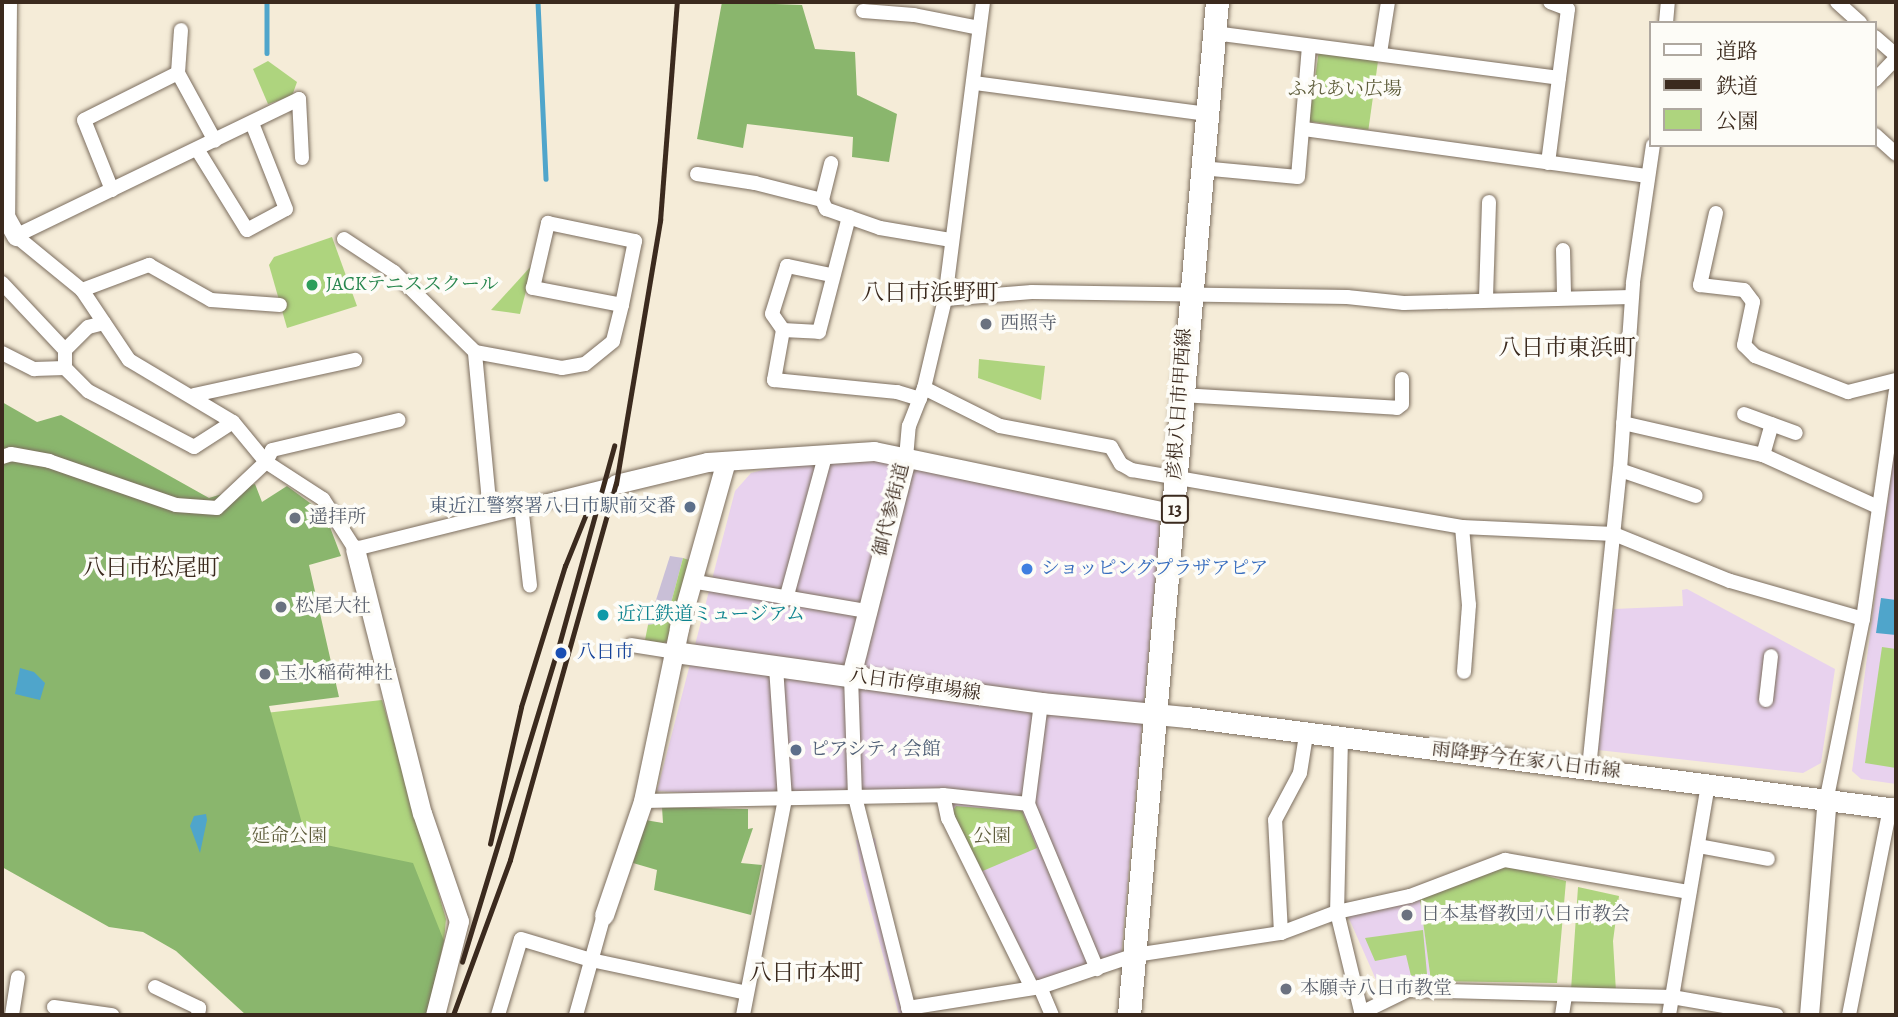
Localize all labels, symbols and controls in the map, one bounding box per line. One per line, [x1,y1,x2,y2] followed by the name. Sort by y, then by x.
[1650,21,1877,147] legend
[1716,37,1758,65] text: 道路
[1716,72,1758,100] text: 鉄道
[1288,79,1402,101] park label: ふれあい広場
[1716,107,1758,135] text: 公園
[326,274,500,296] place label: JACKテニススクール
[304,277,320,293] marker: JACKテニススクール
[861,279,999,307] district label: 八日市浜野町
[1000,313,1057,335] place label: 西照寺
[978,316,994,332] marker: 西照寺
[1163,327,1197,481] street label: 彦根八日市甲西線
[1498,334,1636,362] district label: 八日市東浜町
[869,461,915,559] street label: 御代参街道
[1159,494,1191,524] road number: 13
[429,496,676,518] place label: 東近江警察署八日市駅前交番
[682,499,698,515] marker: 東近江警察署八日市駅前交番
[309,507,366,529] place label: 遥拝所
[287,510,303,526] marker: 遥拝所
[82,554,220,582] district label: 八日市松尾町
[1041,558,1269,580] place label: ショッピングプラザアピア
[1019,561,1035,577] marker: ショッピングプラザアピア
[295,596,371,618] place label: 松尾大社
[273,599,289,615] marker: 松尾大社
[617,604,807,626] place label: 近江鉄道ミュージアム
[595,607,611,623] marker: 近江鉄道ミュージアム
[577,642,634,664] place label: 八日市
[551,643,571,663] marker: 八日市
[279,663,393,685] place label: 玉水稲荷神社
[848,664,982,706] street label: 八日市停車場線
[257,666,273,682] marker: 玉水稲荷神社
[1430,738,1622,784] street label: 雨降野今在家八日市線
[810,739,943,761] place label: ピアシティ会館
[788,742,804,758] marker: ピアシティ会館
[251,826,327,848] park label: 延命公園
[973,826,1011,848] park label: 公園
[1421,904,1630,926] place label: 日本基督教団八日市教会
[1399,907,1415,923] marker: 日本基督教団八日市教会
[749,959,863,987] district label: 八日市本町
[1300,978,1452,1000] place label: 本願寺八日市教堂
[1278,981,1294,997] marker: 本願寺八日市教堂

